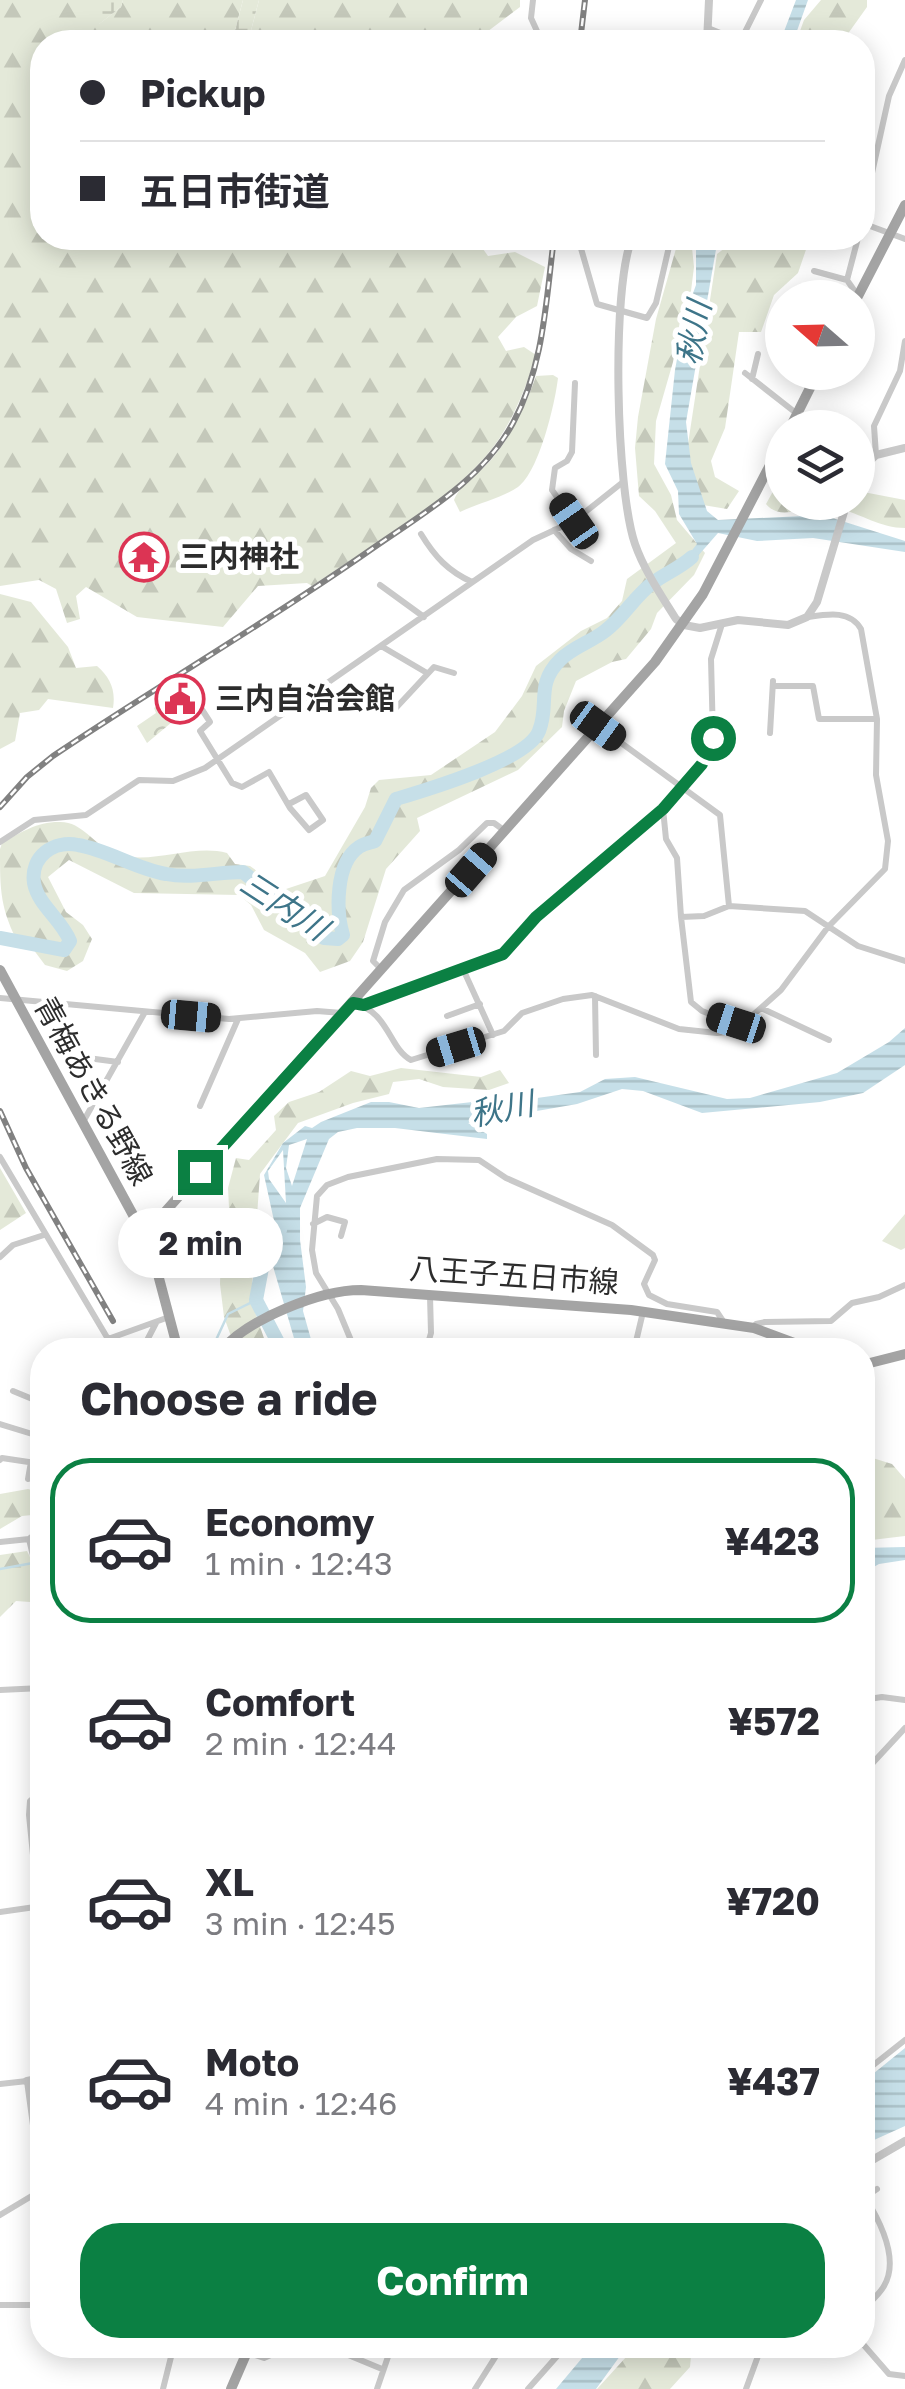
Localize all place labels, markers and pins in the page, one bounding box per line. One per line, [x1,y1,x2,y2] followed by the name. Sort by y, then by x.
[118,531,170,583] temple icon: 三内神社
[179,538,299,574] place label: 三内神社
[154,673,206,725] public building icon: 三内自治会館
[215,680,395,716] place label: 三内自治会館

